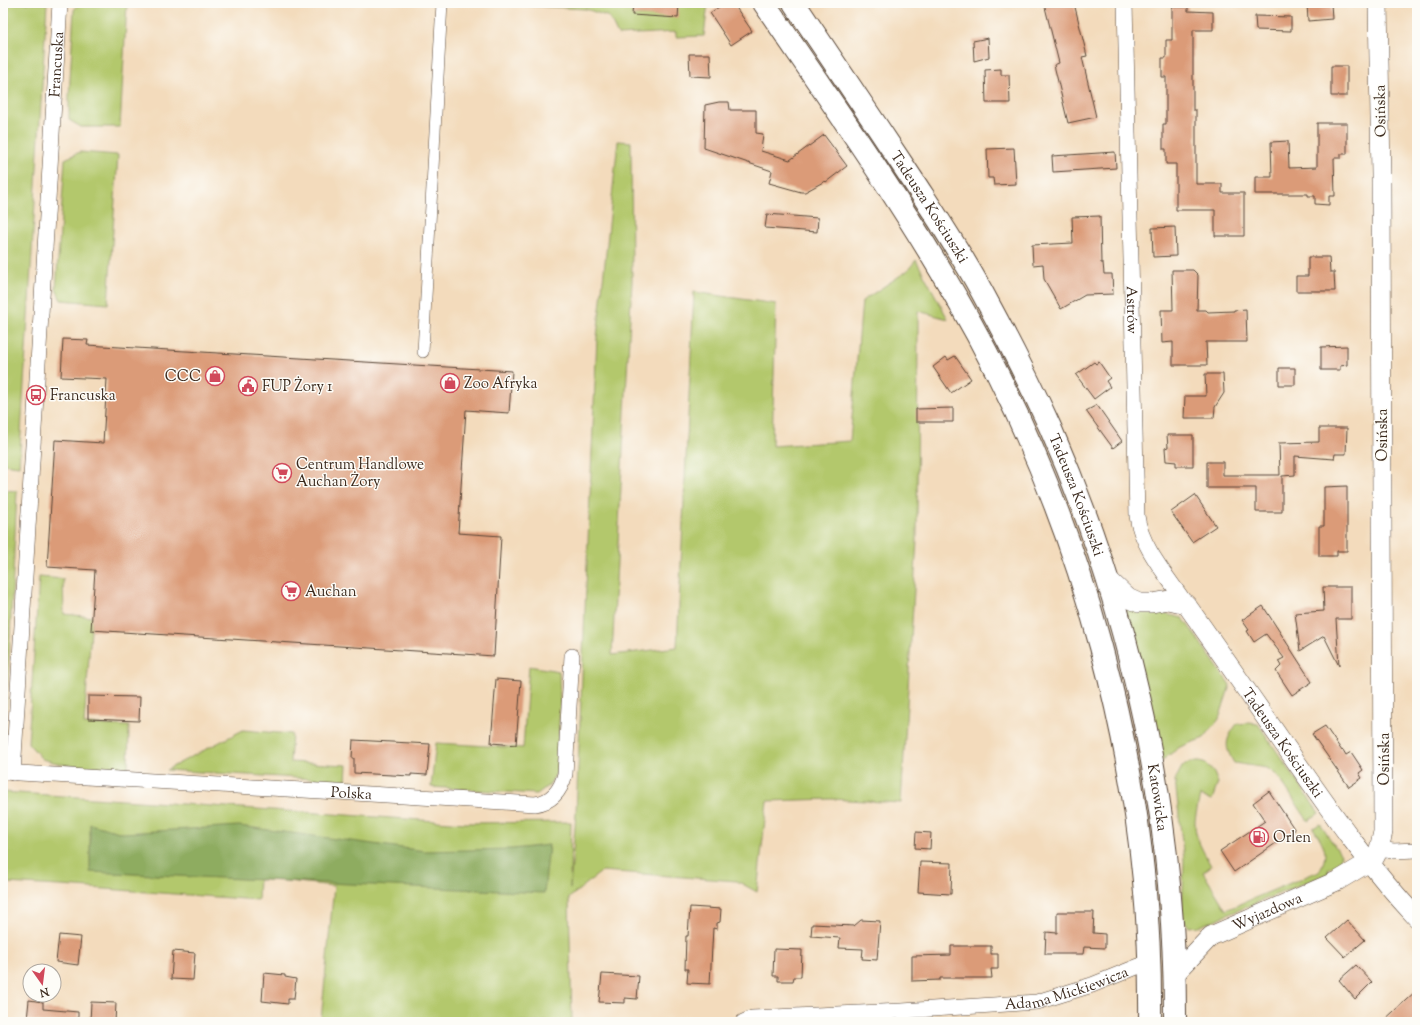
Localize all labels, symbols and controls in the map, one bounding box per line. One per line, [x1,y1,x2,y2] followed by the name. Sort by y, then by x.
[45,31,70,98] street label: Francuska
[1371,84,1392,138] street label: Osińska
[884,148,972,268] street label: Tadeusza Kościuszki
[1120,286,1142,334] street label: Astrów
[204,365,226,387] shop icon: CCC
[165,367,201,388] place label: CCC
[439,372,461,394] shop icon: Zoo Afryka
[464,374,538,395] place label: Zoo Afryka
[237,375,259,397] public building icon: FUP Żory 1
[262,376,332,398] place label: FUP Żory 1
[25,384,47,406] bus stop icon: Francuska
[50,386,116,407] place label: Francuska
[1373,409,1394,461] street label: Osińska
[1042,431,1108,559] street label: Tadeusza Kościuszki
[296,455,424,493] place label: Centrum Handlowe Auchan Żory
[271,462,293,484] supermarket icon: Centrum Handlowe Auchan Żory
[280,580,302,602] supermarket icon: Auchan
[305,582,357,603] place label: Auchan
[1236,684,1327,803] street label: Tadeusza Kościuszki
[1375,733,1396,785] street label: Osińska
[1141,762,1172,833] street label: Katowicka
[330,783,373,806] street label: Polska
[1248,826,1270,848] fuel station icon: Orlen
[1273,828,1311,849] place label: Orlen
[1229,888,1306,937] street label: Wyjazdowa
[1004,962,1132,1016] street label: Adama Mickiewicza
[22,963,62,1003] north arrow
[38,983,51,1001] text: N

